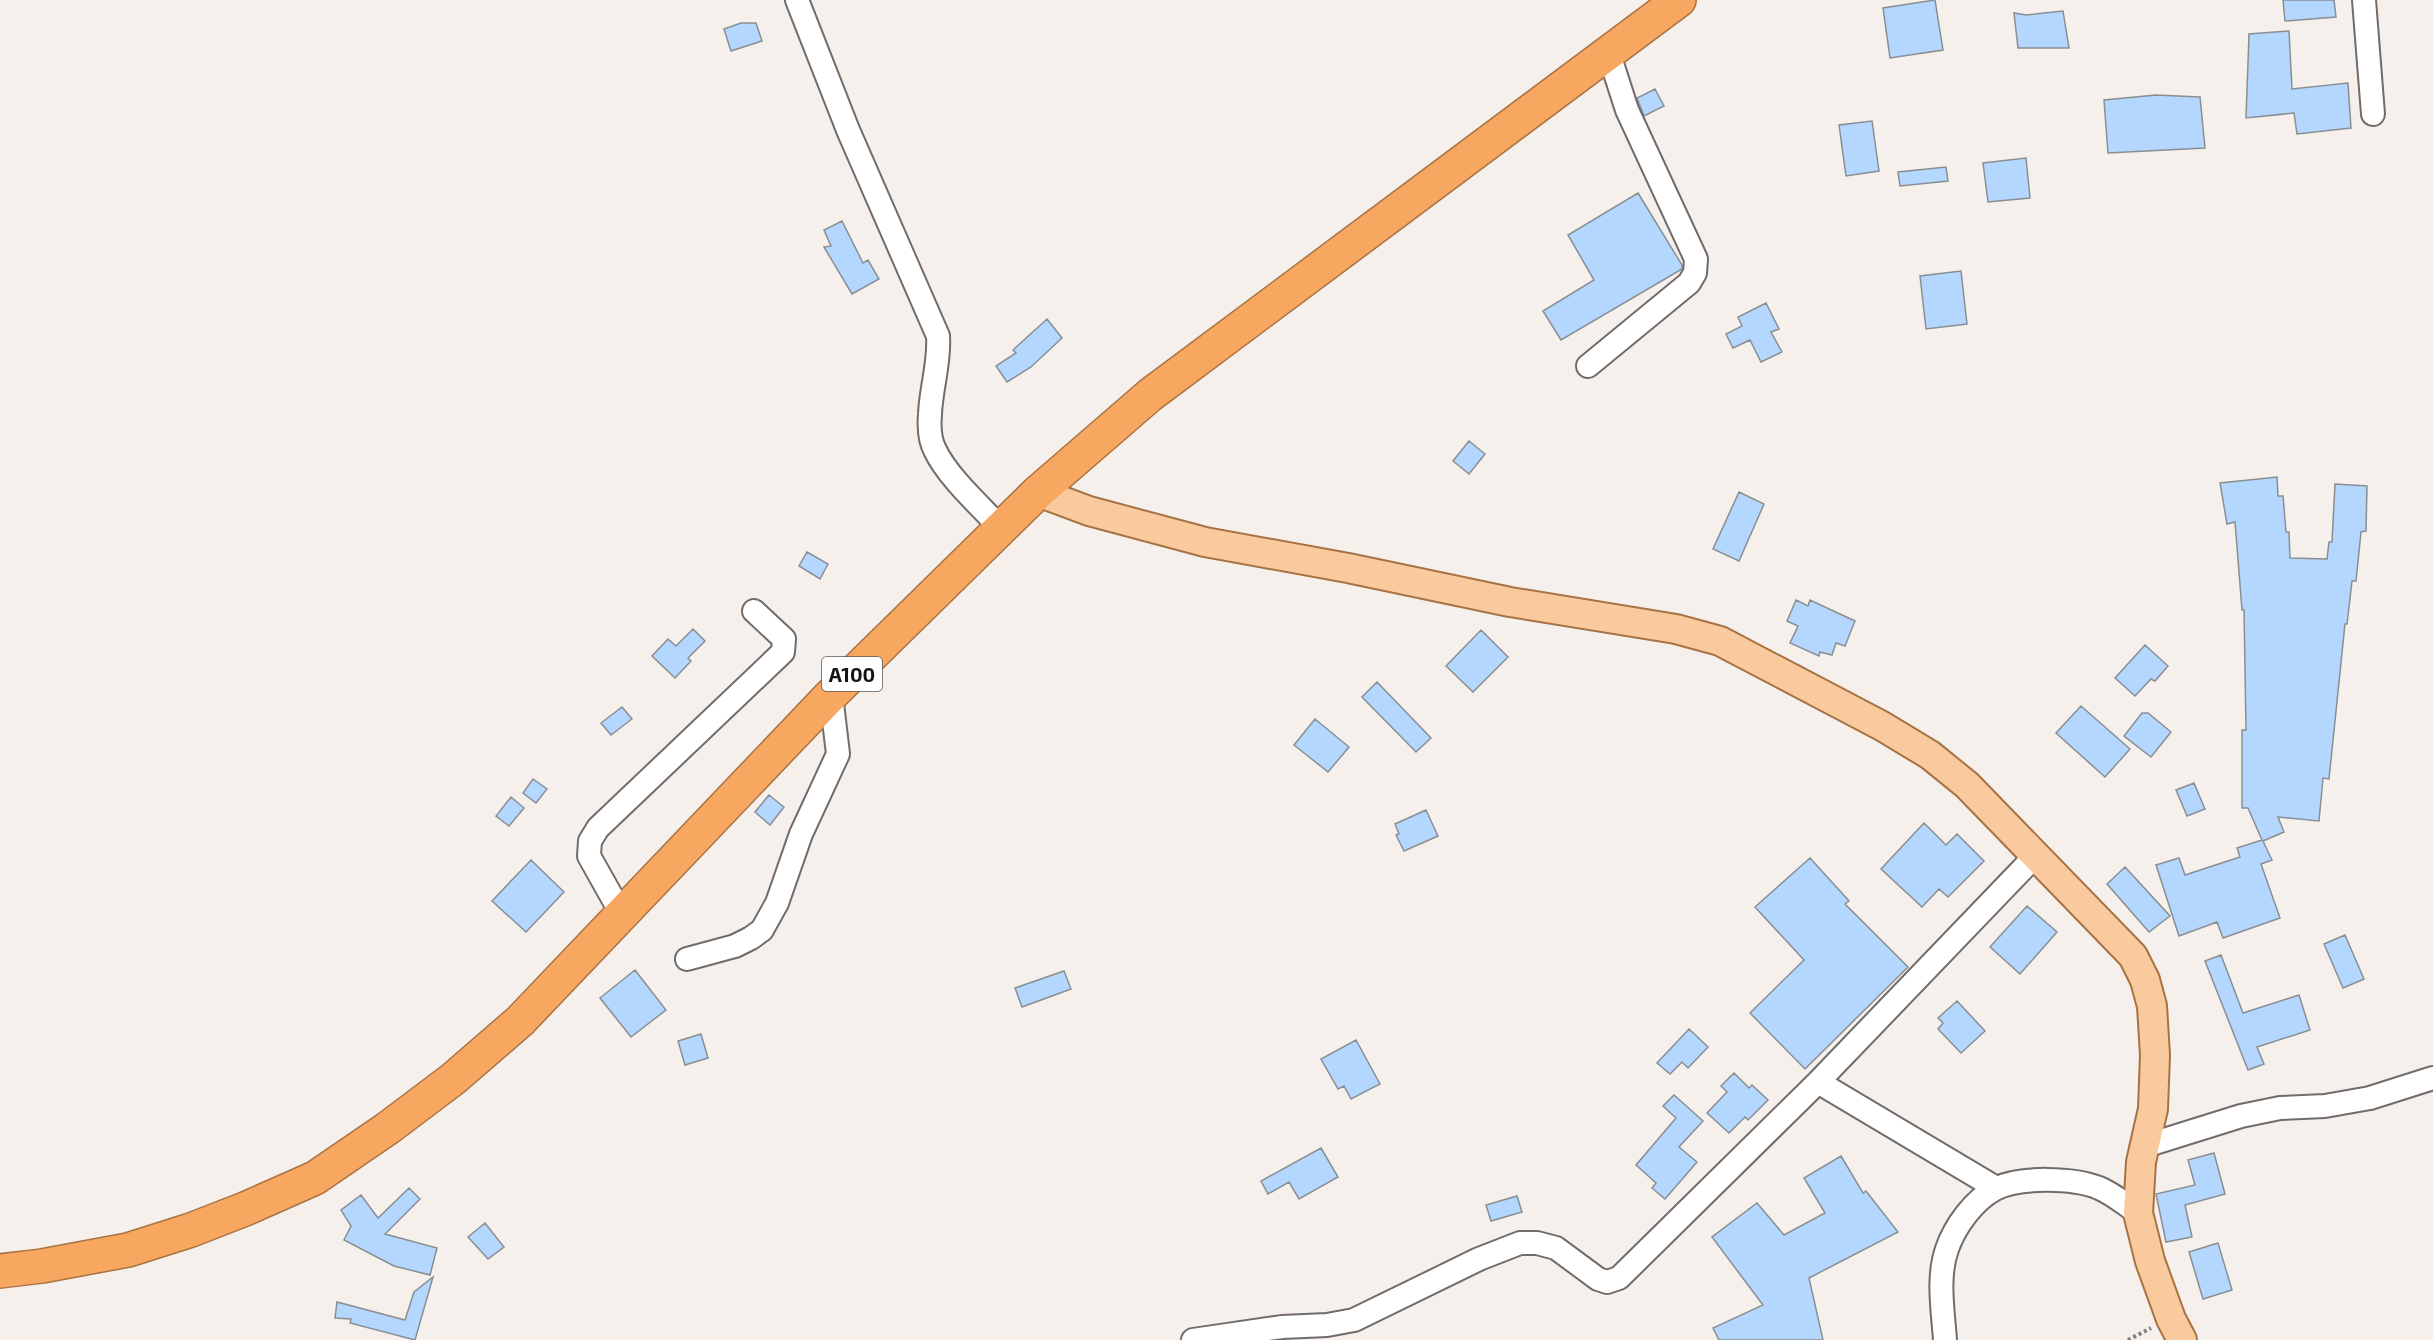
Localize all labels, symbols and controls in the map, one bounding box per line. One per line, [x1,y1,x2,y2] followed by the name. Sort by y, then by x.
[822,657,882,691] road number: A100

